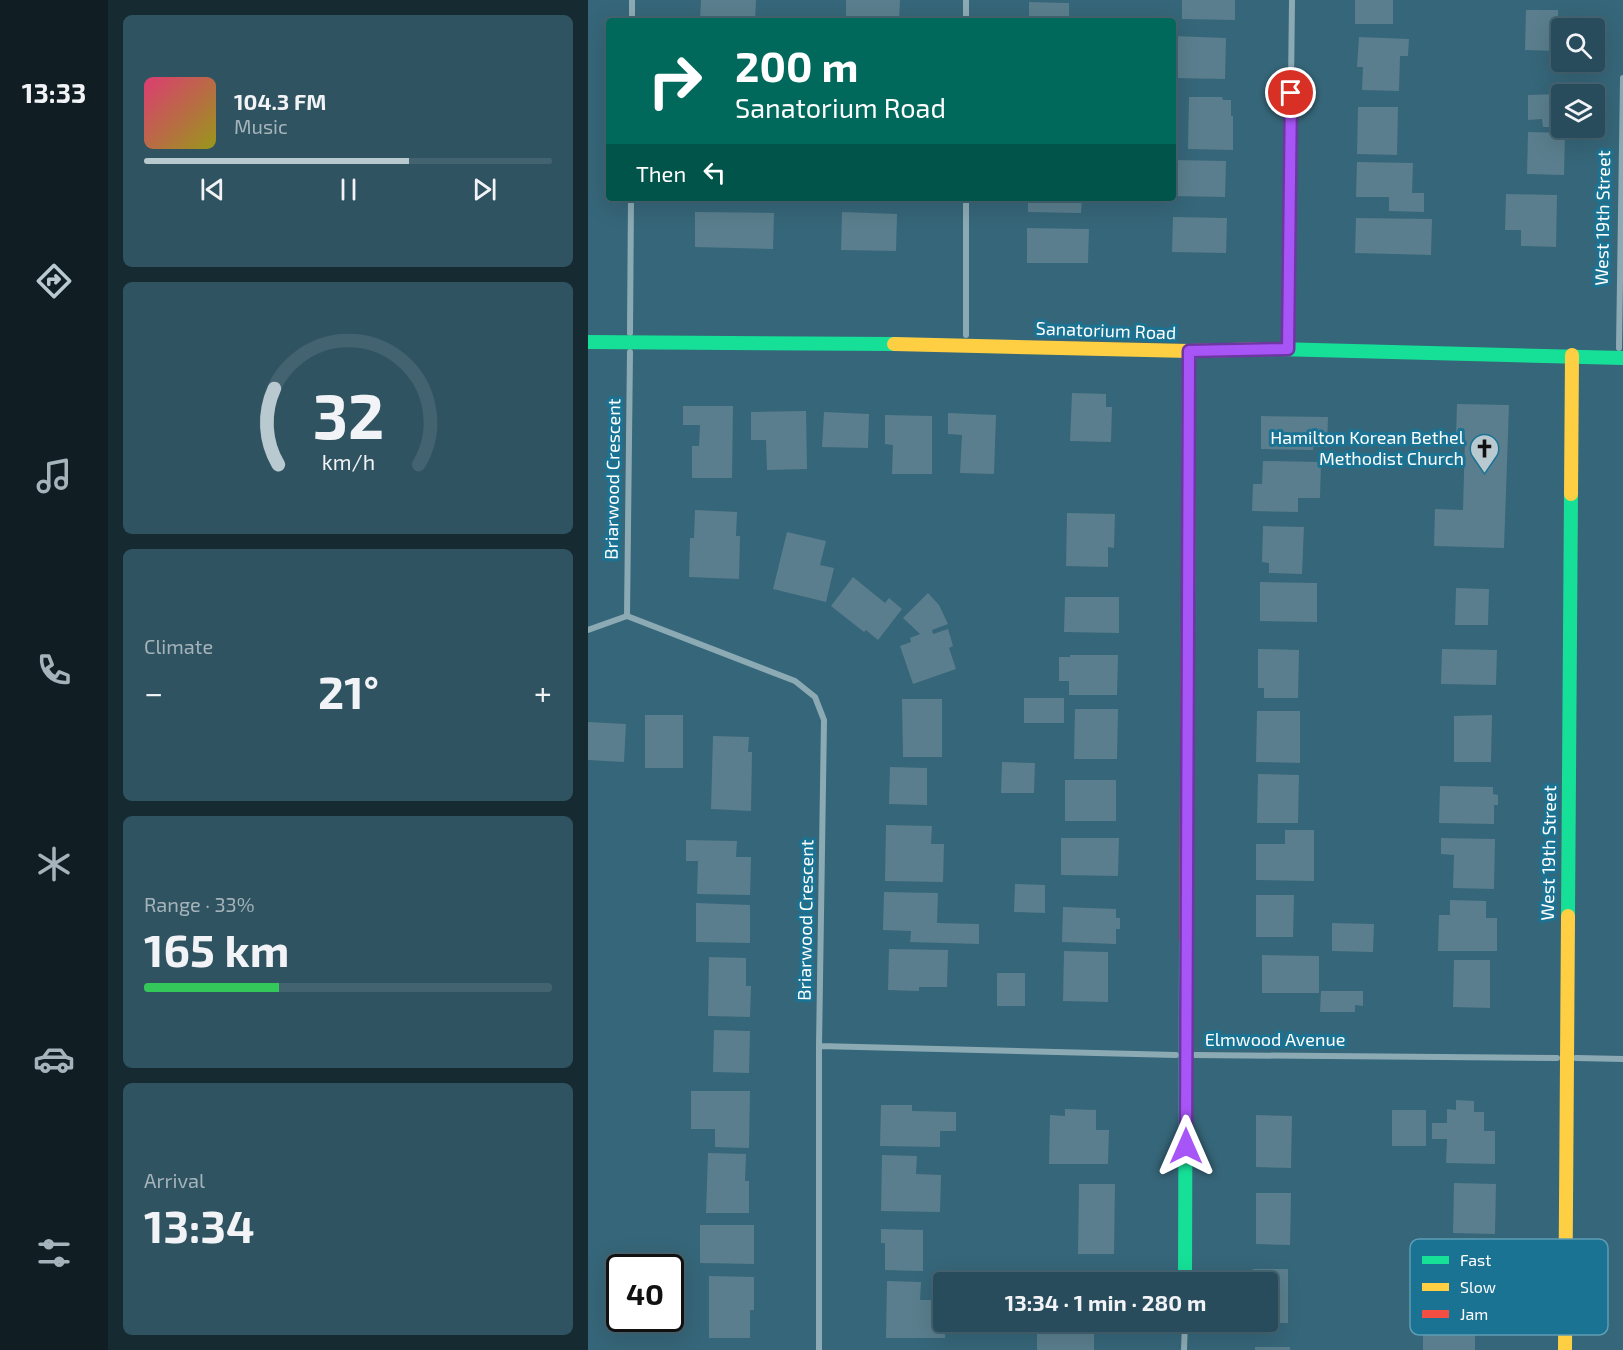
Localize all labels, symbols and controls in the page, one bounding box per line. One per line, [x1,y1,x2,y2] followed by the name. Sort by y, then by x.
[1551,18,1605,138] map controls
[1551,18,1605,72] button: search
[735,40,858,90] text: 200 m
[636,42,714,120] icon: right
[1265,67,1316,118] pin
[22,76,86,108] text: 13:33
[1274,76,1307,109] icon: arrive
[1551,84,1605,138] button: layers
[234,88,326,114] text: 104.3 FM
[735,91,946,123] text: Sanatorium Road
[234,114,288,138] text: Music
[1590,150,1614,286] street label: West 19th Street
[698,156,731,189] icon: left
[636,160,686,186] text: Then
[196,173,229,206] icon: previous
[332,173,365,206] icon: pause
[468,173,501,206] icon: next
[33,260,75,302] icon: directions
[1035,317,1177,343] street label: Sanatorium Road
[312,377,384,452] text: 32
[600,398,624,560] street label: Briarwood Crescent
[1270,426,1465,469] place label: Hamilton Korean Bethel Methodist Church
[1469,432,1501,474] church icon: Hamilton Korean Bethel Methodist Church
[321,449,375,474] text: km/h
[33,455,75,497] icon: music
[144,634,213,658] text: Climate
[33,649,75,691] icon: phone
[318,664,379,718] text: 21°
[144,672,163,712] text: −
[534,672,552,712] text: +
[1536,785,1560,921] street label: West 19th Street
[793,839,817,1001] street label: Briarwood Crescent
[33,843,75,885] icon: climate
[144,892,255,916] text: Range · 33%
[144,922,289,976] text: 165 km
[1205,1028,1345,1050] street label: Elmwood Avenue
[33,1038,75,1080] icon: car
[1154,1114,1218,1178] position arrow
[144,1168,205,1192] text: Arrival
[144,1198,255,1252] text: 13:34
[33,1232,75,1274] icon: filters
[1410,1239,1608,1335] legend
[1460,1250,1491,1269] text: Fast
[606,1254,684,1332] speed limit sign: 40
[1460,1277,1496,1296] text: Slow
[1005,1289,1206,1315] text: 13:34 · 1 min · 280 m
[1460,1304,1488,1323] text: Jam

